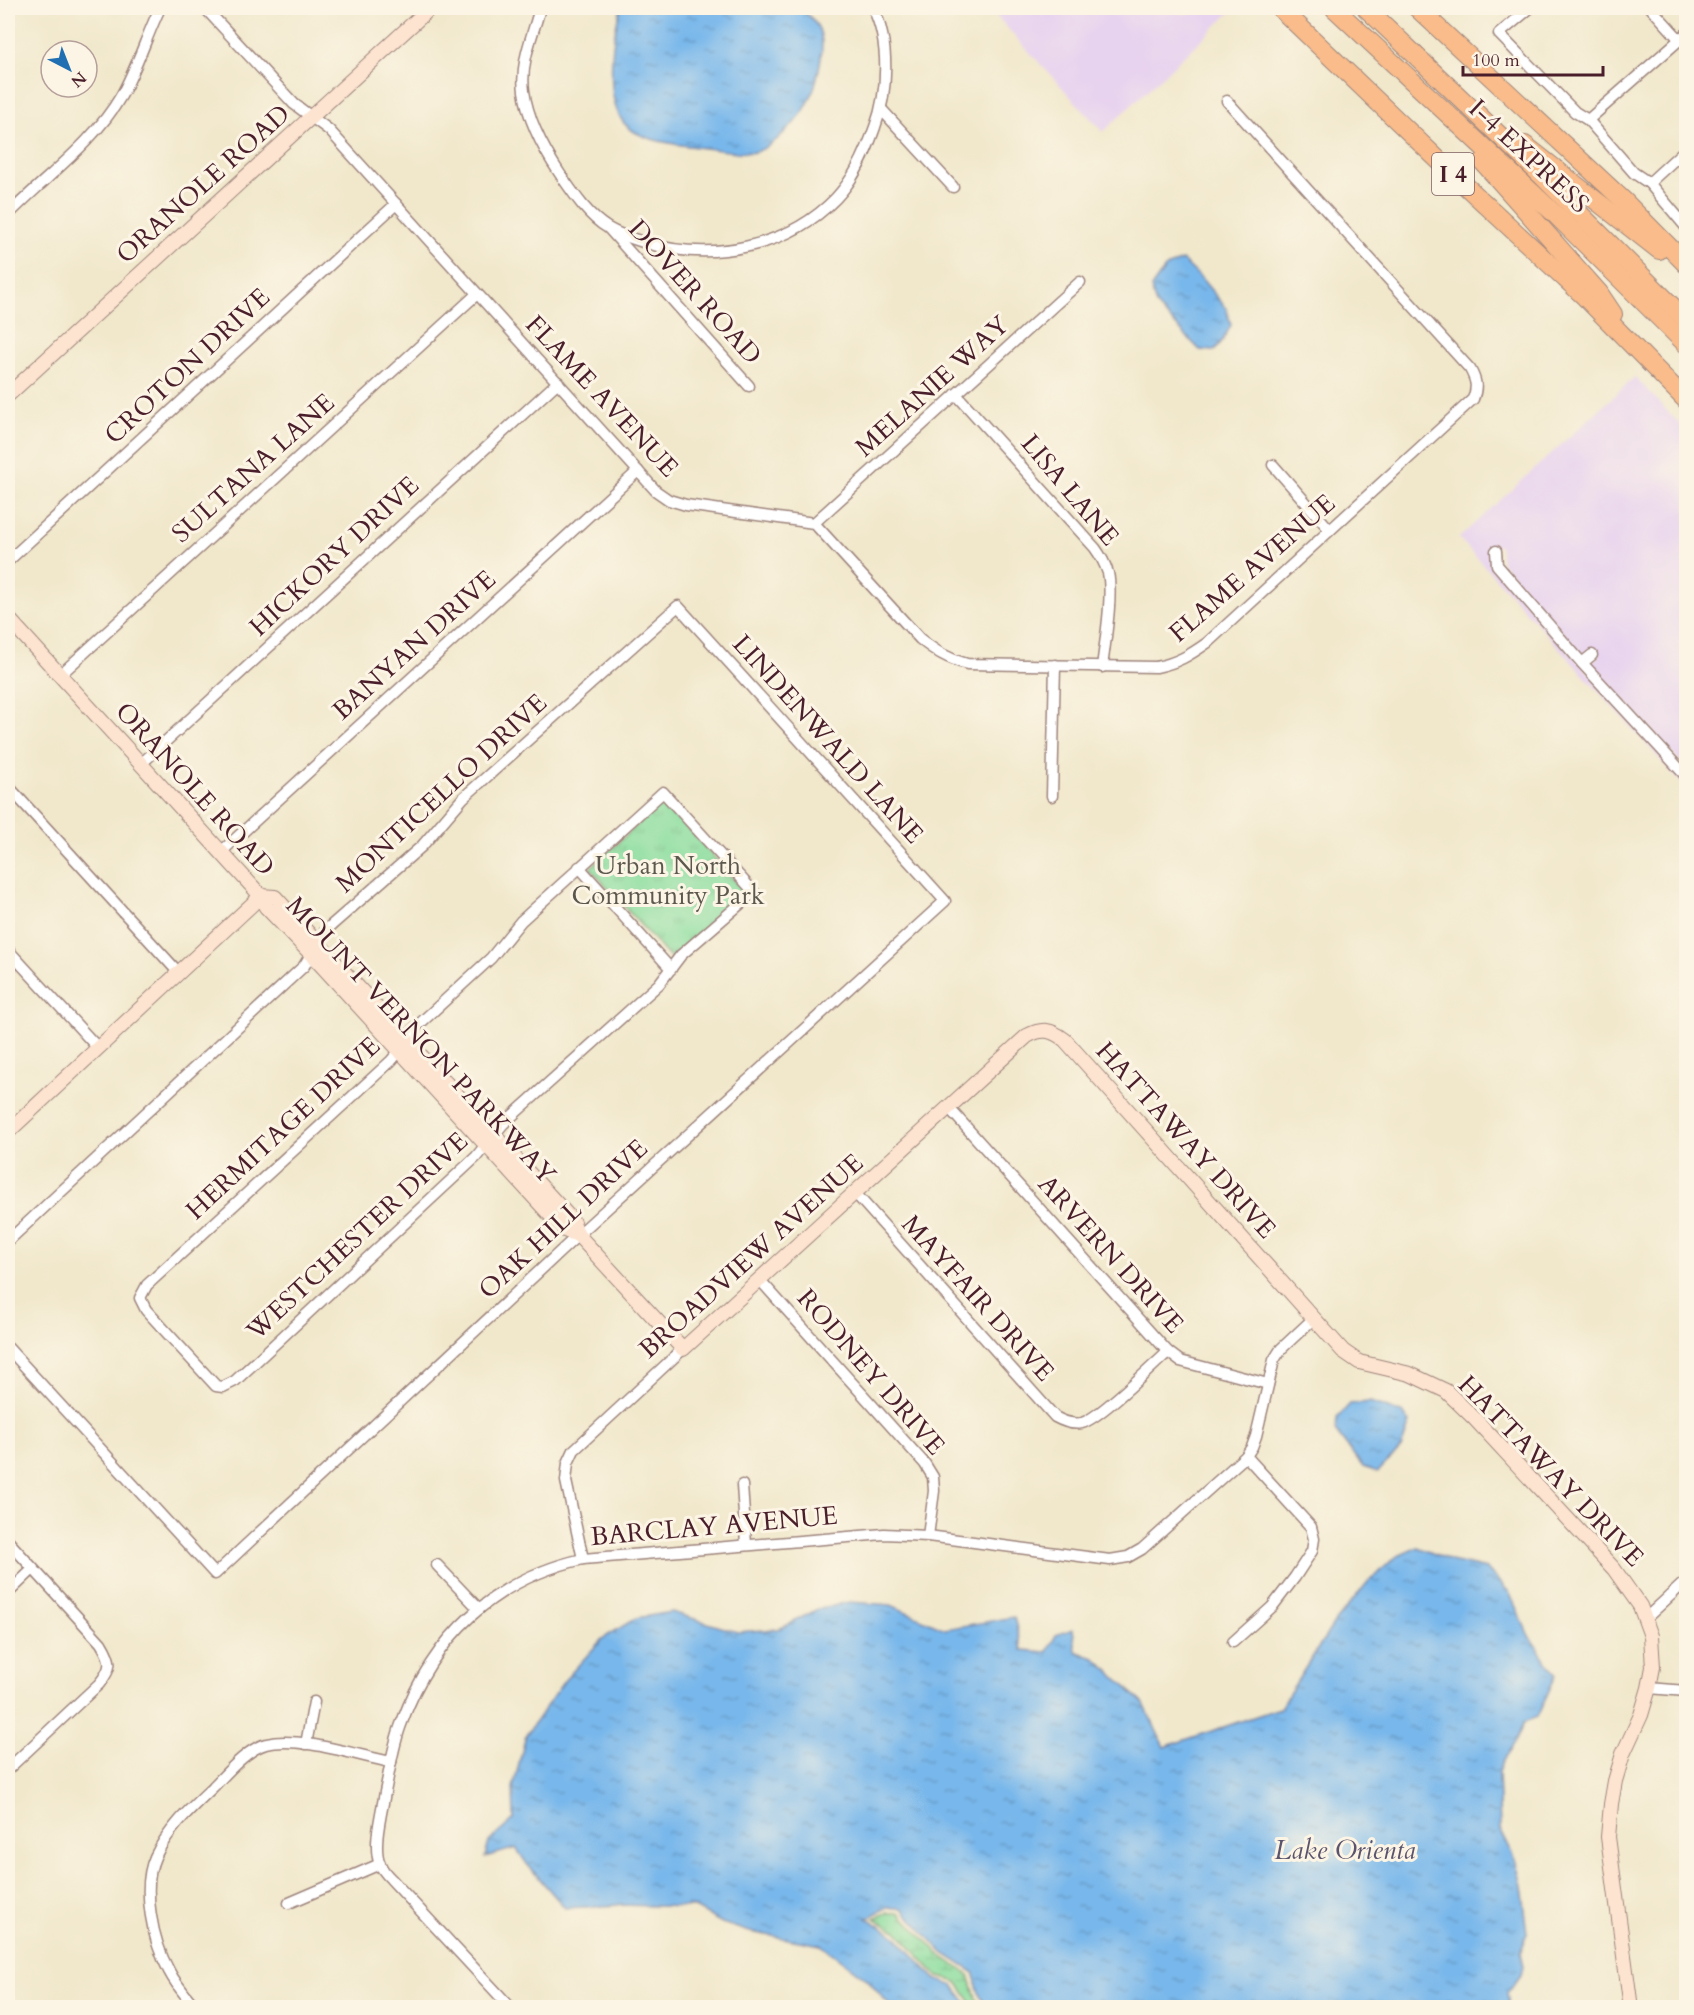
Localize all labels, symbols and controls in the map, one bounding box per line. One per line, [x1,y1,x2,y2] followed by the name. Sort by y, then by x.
[39,39,99,99] north arrow
[1463,39,1602,77] scale bar
[1472,48,1520,73] text: 100 m
[66,67,91,92] text: N
[1461,91,1597,221] street label: I-4 EXPRESS
[109,97,297,271] street label: ORANOLE ROAD
[1432,153,1474,195] road number: I 4
[620,212,770,372] street label: DOVER ROAD
[97,280,277,452] street label: CROTON DRIVE
[518,307,686,485] street label: FLAME AVENUE
[848,307,1017,464] street label: MELANIE WAY
[164,386,342,550] street label: SULTANA LANE
[1013,427,1127,553] street label: LISA LANE
[242,468,426,644] street label: HICKORY DRIVE
[1161,486,1343,650] street label: FLAME AVENUE
[325,562,503,728] street label: BANYAN DRIVE
[725,627,931,851] street label: LINDENWALD LANE
[328,686,554,900] street label: MONTICELLO DRIVE
[108,695,282,883] street label: ORANOLE ROAD
[571,848,765,913] park label: Urban North Community Park
[278,889,564,1192] street label: MOUNT VERNON PARKWAY
[178,1029,388,1227] street label: HERMITAGE DRIVE
[1088,1034,1284,1246] street label: HATTAWAY DRIVE
[238,1124,475,1349] street label: WESTCHESTER DRIVE
[471,1131,655,1307] street label: OAK HILL DRIVE
[631,1146,871,1366] street label: BROADVIEW AVENUE
[1030,1167,1192,1341] street label: ARVERN DRIVE
[894,1207,1062,1389] street label: MAYFAIR DRIVE
[789,1282,953,1462] street label: RODNEY DRIVE
[1450,1368,1652,1574] street label: HATTAWAY DRIVE
[589,1498,839,1554] street label: BARCLAY AVENUE
[1274,1832,1416,1869] water label: Lake Orienta

